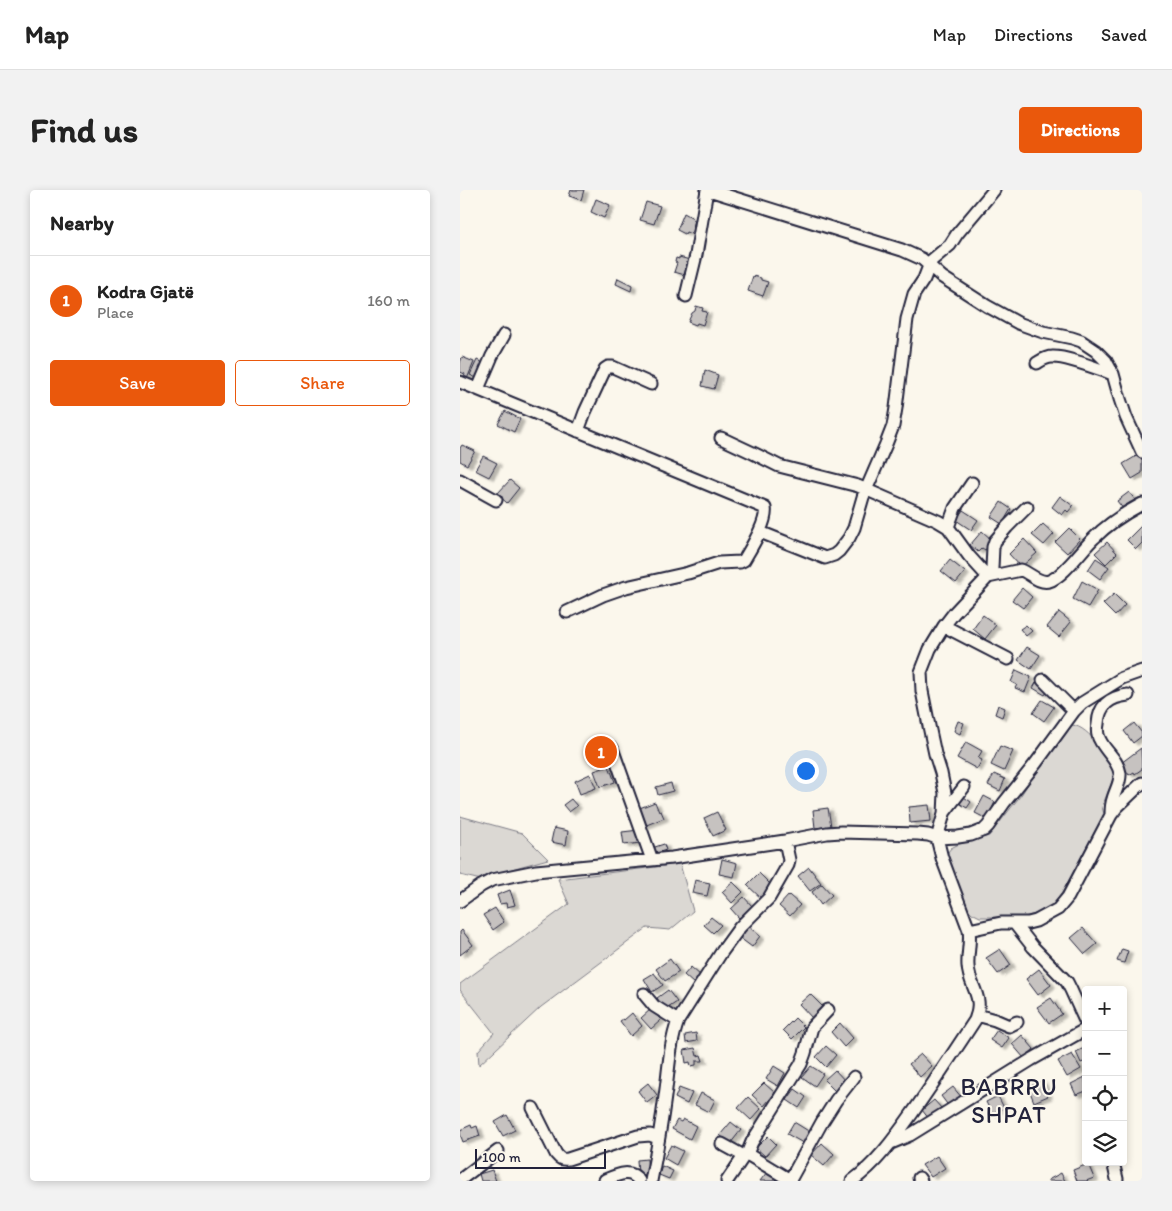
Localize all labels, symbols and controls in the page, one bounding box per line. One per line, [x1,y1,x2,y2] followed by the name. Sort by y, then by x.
[25,20,69,49] text: Map
[933,24,966,46] text: Map
[994,24,1073,46] text: Directions
[1101,24,1147,46] text: Saved
[1019,107,1142,153] button: Directions
[30,109,138,151] text: Find us
[50,210,114,235] text: Nearby
[97,280,194,303] text: Kodra Gjatë
[62,291,70,310] text: 1
[367,291,410,310] text: 160 m
[97,303,134,322] text: Place
[50,360,225,406] button: Save
[235,360,410,406] button: Share
[585,733,617,771] pin: 1
[793,758,819,784] your location
[1082,986,1127,1166] map controls
[1082,986,1127,1031] button: +
[1082,1031,1127,1076] button: −
[960,1072,1058,1129] district label: BABRRU SHPAT
[1082,1076,1127,1121] button: locate
[1082,1121,1127,1166] button: layers
[475,1146,606,1169] scale bar
[482,1149,521,1166] text: 100 m

